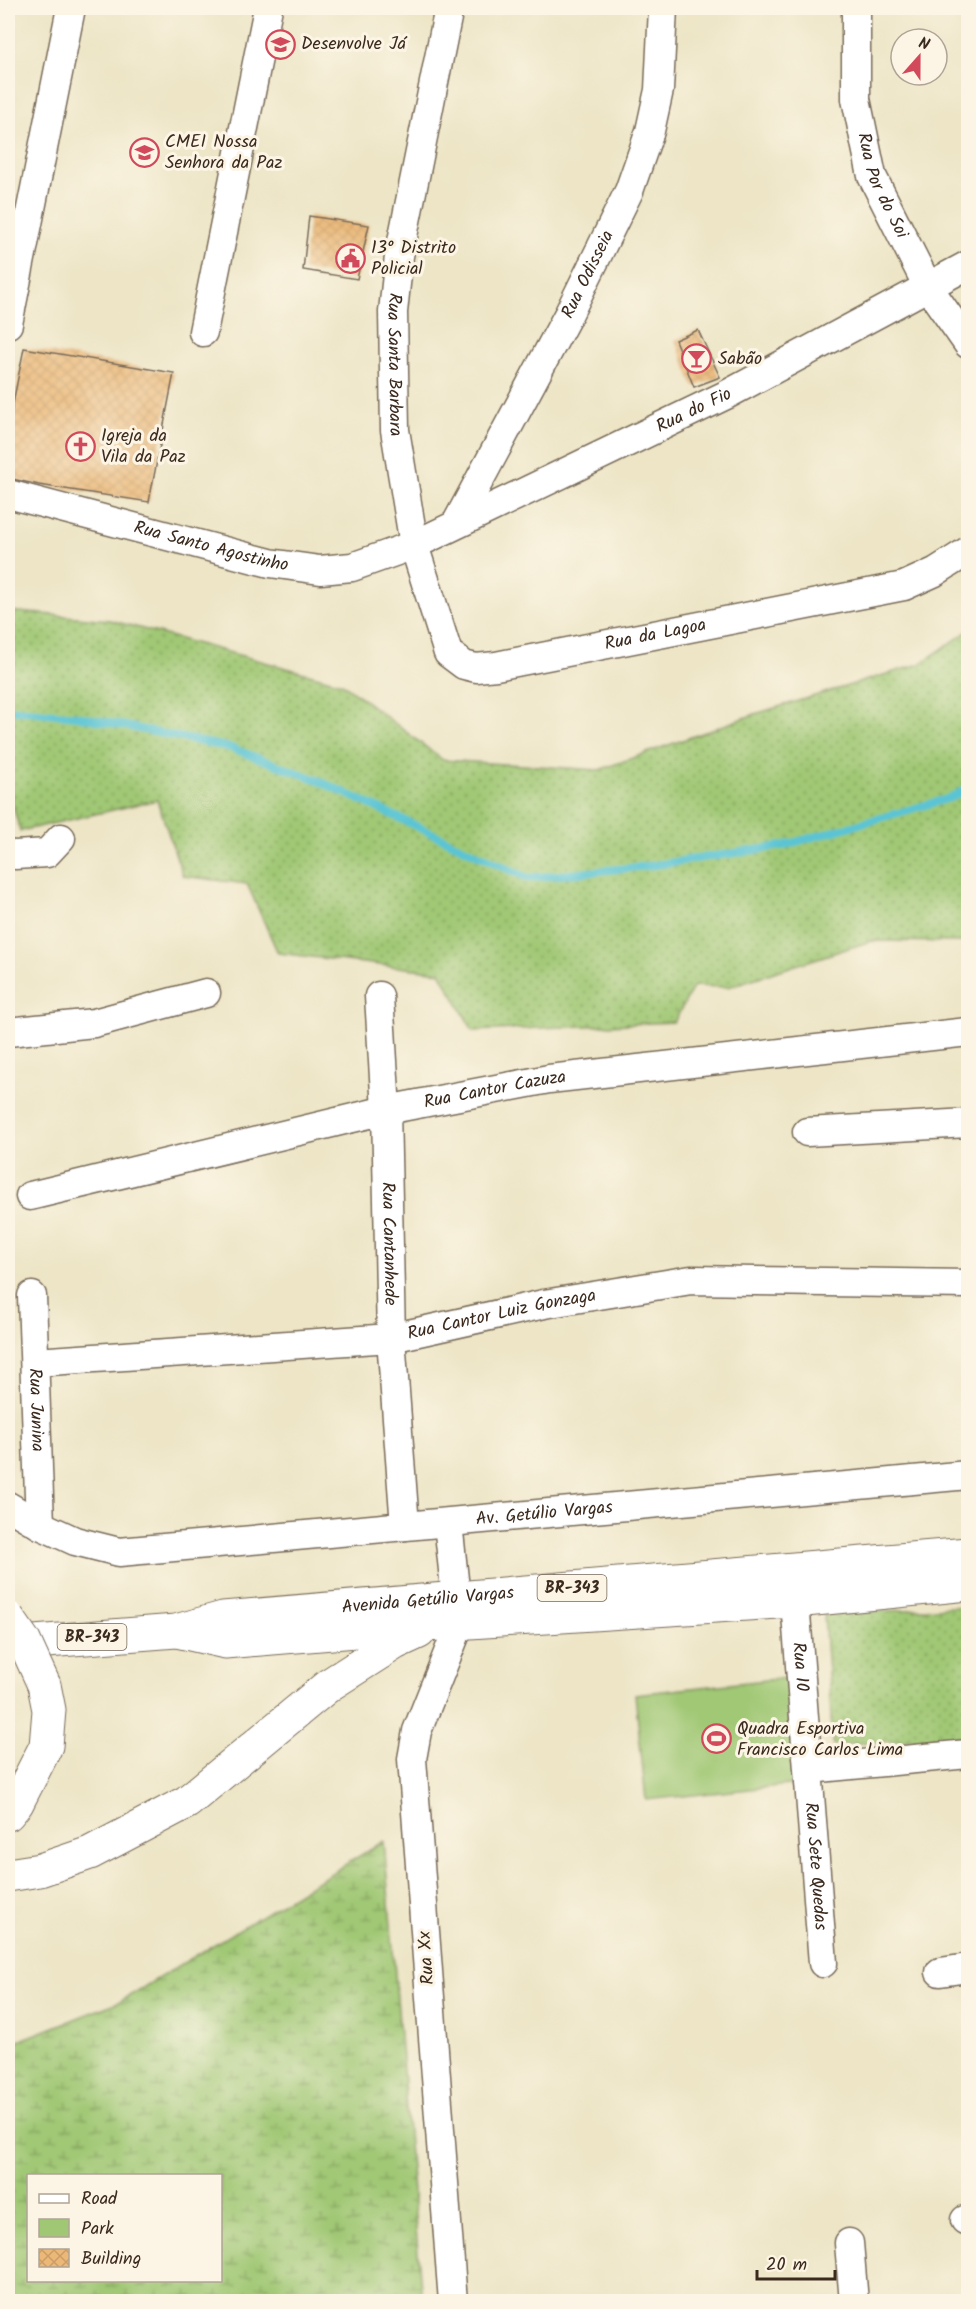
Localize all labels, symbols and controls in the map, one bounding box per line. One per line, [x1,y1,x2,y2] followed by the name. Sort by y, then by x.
[889,27,949,87] north arrow
[264,28,296,60] school or university icon: Desenvolve Já
[301,30,408,59] place label: Desenvolve Já
[915,31,933,58] text: N
[165,128,283,178] place label: CMEI Nossa Senhora da Paz
[849,130,916,244] street label: Rua Por do Soi
[128,136,160,168] school or university icon: CMEI Nossa Senhora da Paz
[554,225,622,324] street label: Rua Odisseia
[371,234,456,284] place label: 13° Distrito Policial
[334,242,366,274] public building icon: 13° Distrito Policial
[379,292,410,439] street label: Rua Santa Barbara
[681,343,713,375] bar icon: Sabão
[718,345,762,374] place label: Sabão
[651,380,737,441] street label: Rua do Fio
[101,422,186,472] place label: Igreja da Vila da Paz
[64,430,96,462] church icon: Igreja da Vila da Paz
[131,513,290,580] street label: Rua Santo Agostinho
[602,611,709,659] street label: Rua da Lagoa
[421,1063,567,1117] street label: Rua Cantor Cazuza
[373,1182,405,1306] street label: Rua Cantanhede
[405,1281,598,1348] street label: Rua Cantor Luiz Gonzaga
[20,1367,52,1452] street label: Rua Junina
[474,1493,614,1534] street label: Av. Getúlio Vargas
[538,1575,606,1601] road number: BR-343
[341,1579,516,1622] street label: Avenida Getúlio Vargas
[58,1624,127,1650] road number: BR-343
[784,1641,816,1693] street label: Rua 10
[737,1715,903,1765] place label: Quadra Esportiva Francisco Carlos Lima
[700,1723,732,1755] sports icon: Quadra Esportiva Francisco Carlos Lima
[796,1801,835,1932] street label: Rua Sete Quedas
[411,1930,443,1986] street label: Rua Xx
[27,2174,222,2282] legend
[81,2185,118,2214] text: Road
[81,2215,114,2244] text: Park
[757,2243,835,2281] scale bar
[81,2245,141,2274] text: Building
[766,2251,807,2280] text: 20 m

